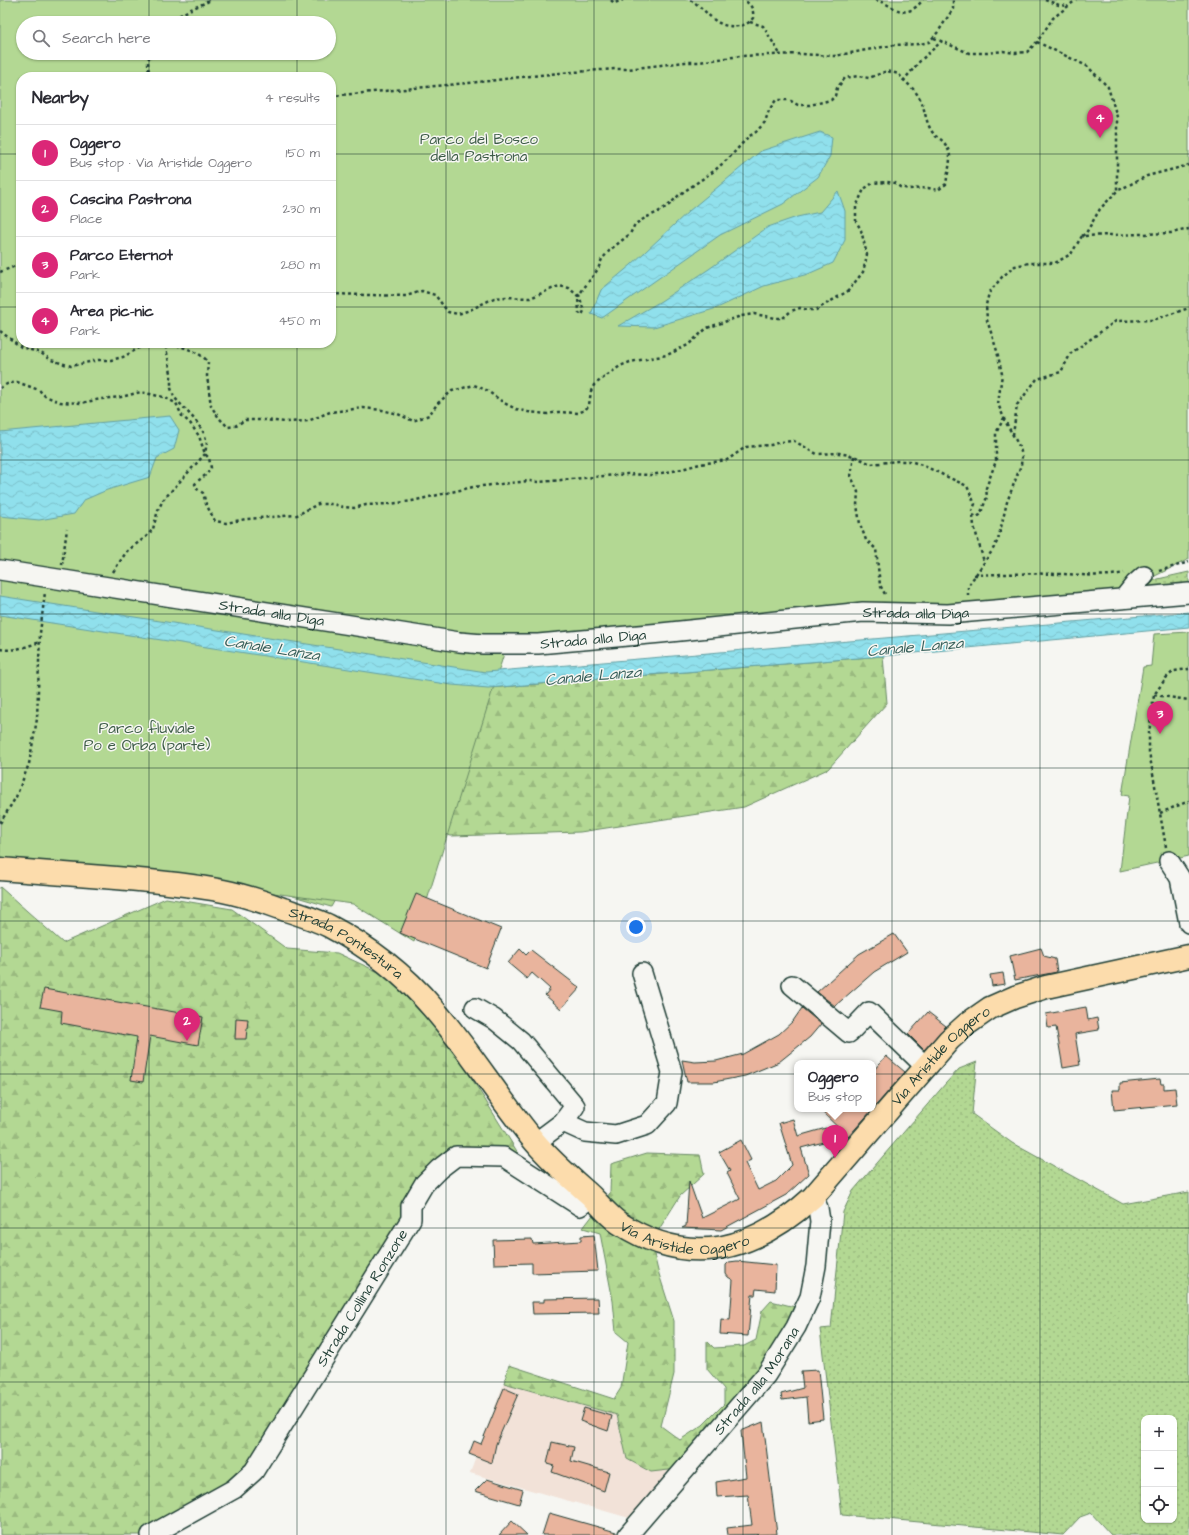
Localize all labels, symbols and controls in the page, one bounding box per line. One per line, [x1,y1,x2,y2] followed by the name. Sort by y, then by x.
[16,16,336,60] search box
[30,27,52,49] icon: search
[62,28,151,49] text: Search here
[32,86,89,110] text: Nearby
[265,89,320,107] text: 4 results
[1087,105,1113,138] pin: 4
[420,129,539,167] park label: Parco del Bosco della Pastrona
[70,133,120,154] text: Oggero
[44,144,46,162] text: 1
[286,144,320,162] text: 150 m
[70,154,252,172] text: Bus stop · Via Aristide Oggero
[70,189,191,210] text: Cascina Pastrona
[41,200,49,218] text: 2
[282,200,320,218] text: 230 m
[70,210,102,228] text: Place
[70,245,173,266] text: Parco Eternot
[42,256,48,274] text: 3
[281,256,320,274] text: 280 m
[70,266,100,284] text: Park
[70,301,154,322] text: Area pic-nic
[41,312,49,330] text: 4
[278,312,320,330] text: 450 m
[70,322,100,340] text: Park
[217,594,326,631] street label: Strada alla Diga
[862,601,970,625] street label: Strada alla Diga
[539,624,647,654] street label: Strada alla Diga
[223,630,322,667] water label: Canale Lanza
[866,632,965,662] water label: Canale Lanza
[544,661,643,691] water label: Canale Lanza
[1147,701,1173,734] pin: 3
[84,718,210,756] park label: Parco fluviale Po e Orba (parte)
[286,901,408,984] street label: Strada Pontestura
[626,917,646,937] your location
[886,1000,995,1110] street label: Via Aristide Oggero
[174,1008,200,1041] pin: 2
[794,1060,876,1112] popup
[808,1067,858,1088] text: Oggero
[808,1088,862,1106] text: Bus stop
[822,1125,848,1158] pin: 1
[616,1216,753,1260] street label: Via Aristide Oggero
[311,1225,413,1370] street label: Strada Collina Ronzone
[709,1322,804,1439] street label: Strada alla Morana
[1141,1415,1177,1523] map controls
[1141,1415,1177,1451] button: +
[1141,1451,1177,1487] button: −
[1141,1487,1177,1523] button: locate

